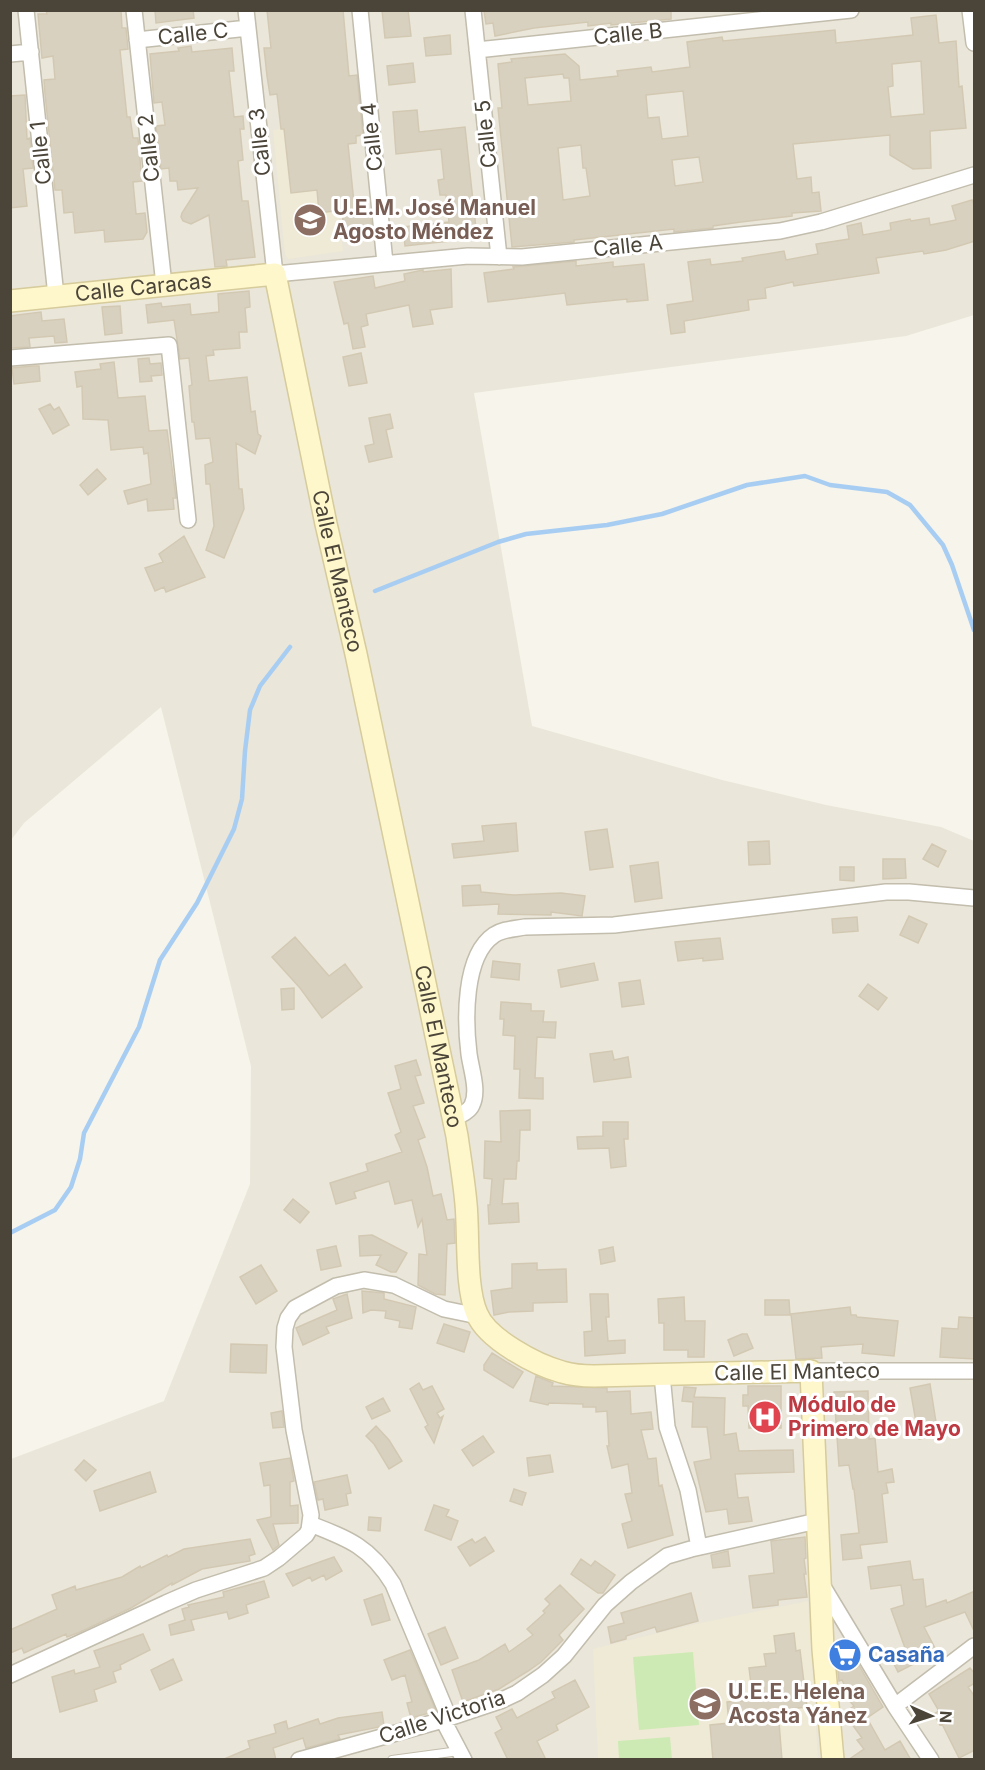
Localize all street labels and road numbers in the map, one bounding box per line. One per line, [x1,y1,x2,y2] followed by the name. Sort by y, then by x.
[156,17,229,50] street label: Calle C
[592,17,664,50] street label: Calle B
[470,99,502,169] street label: Calle 5
[355,101,388,173] street label: Calle 4
[243,107,276,177] street label: Calle 3
[133,113,165,183] street label: Calle 2
[25,120,56,186] street label: Calle 1
[592,229,664,262] street label: Calle A
[74,268,213,306] street label: Calle Caracas
[307,488,368,655] street label: Calle El Manteco
[410,963,468,1130] street label: Calle El Manteco
[714,1358,880,1385] street label: Calle El Manteco
[375,1684,508,1749] street label: Calle Victoria

